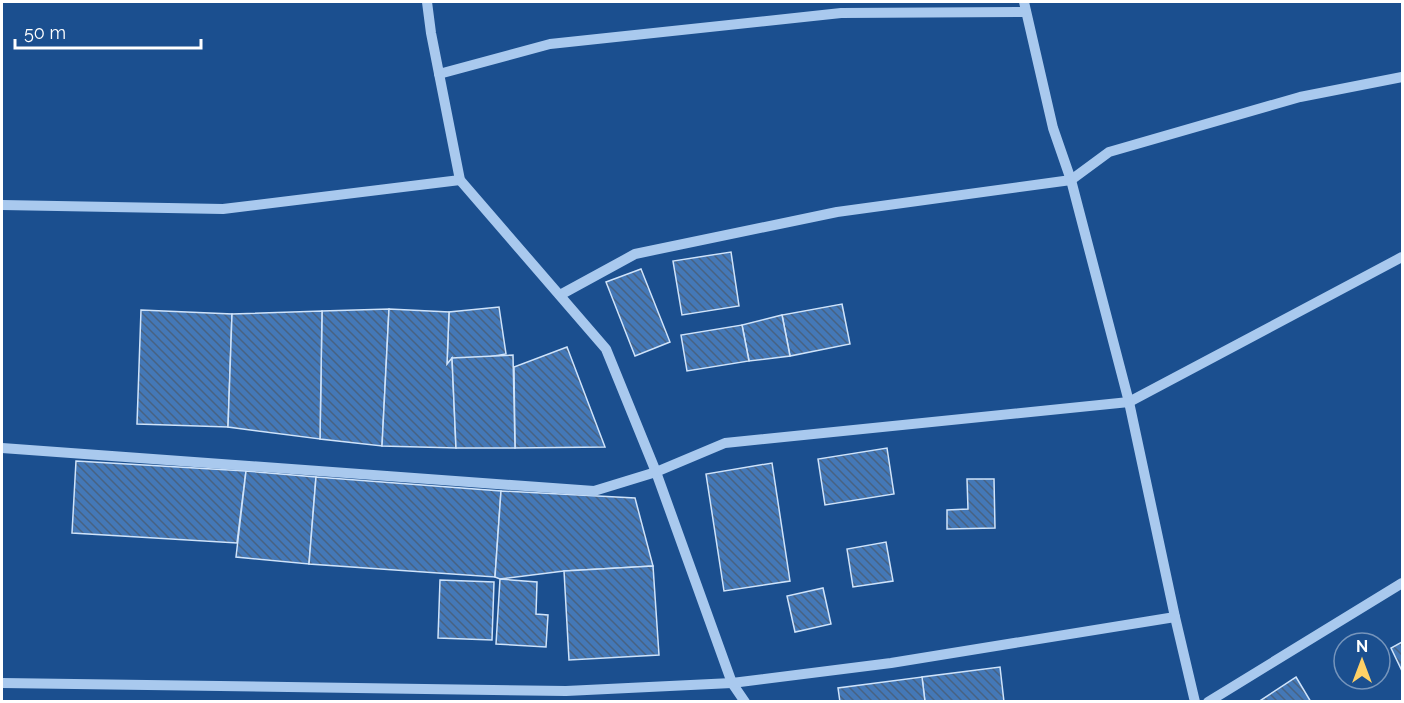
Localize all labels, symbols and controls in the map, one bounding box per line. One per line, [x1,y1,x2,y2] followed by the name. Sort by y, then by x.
[15,12,201,50] scale bar
[24,22,66,43] text: 50 m
[1332,631,1392,691] north arrow
[1356,637,1368,656] text: N

